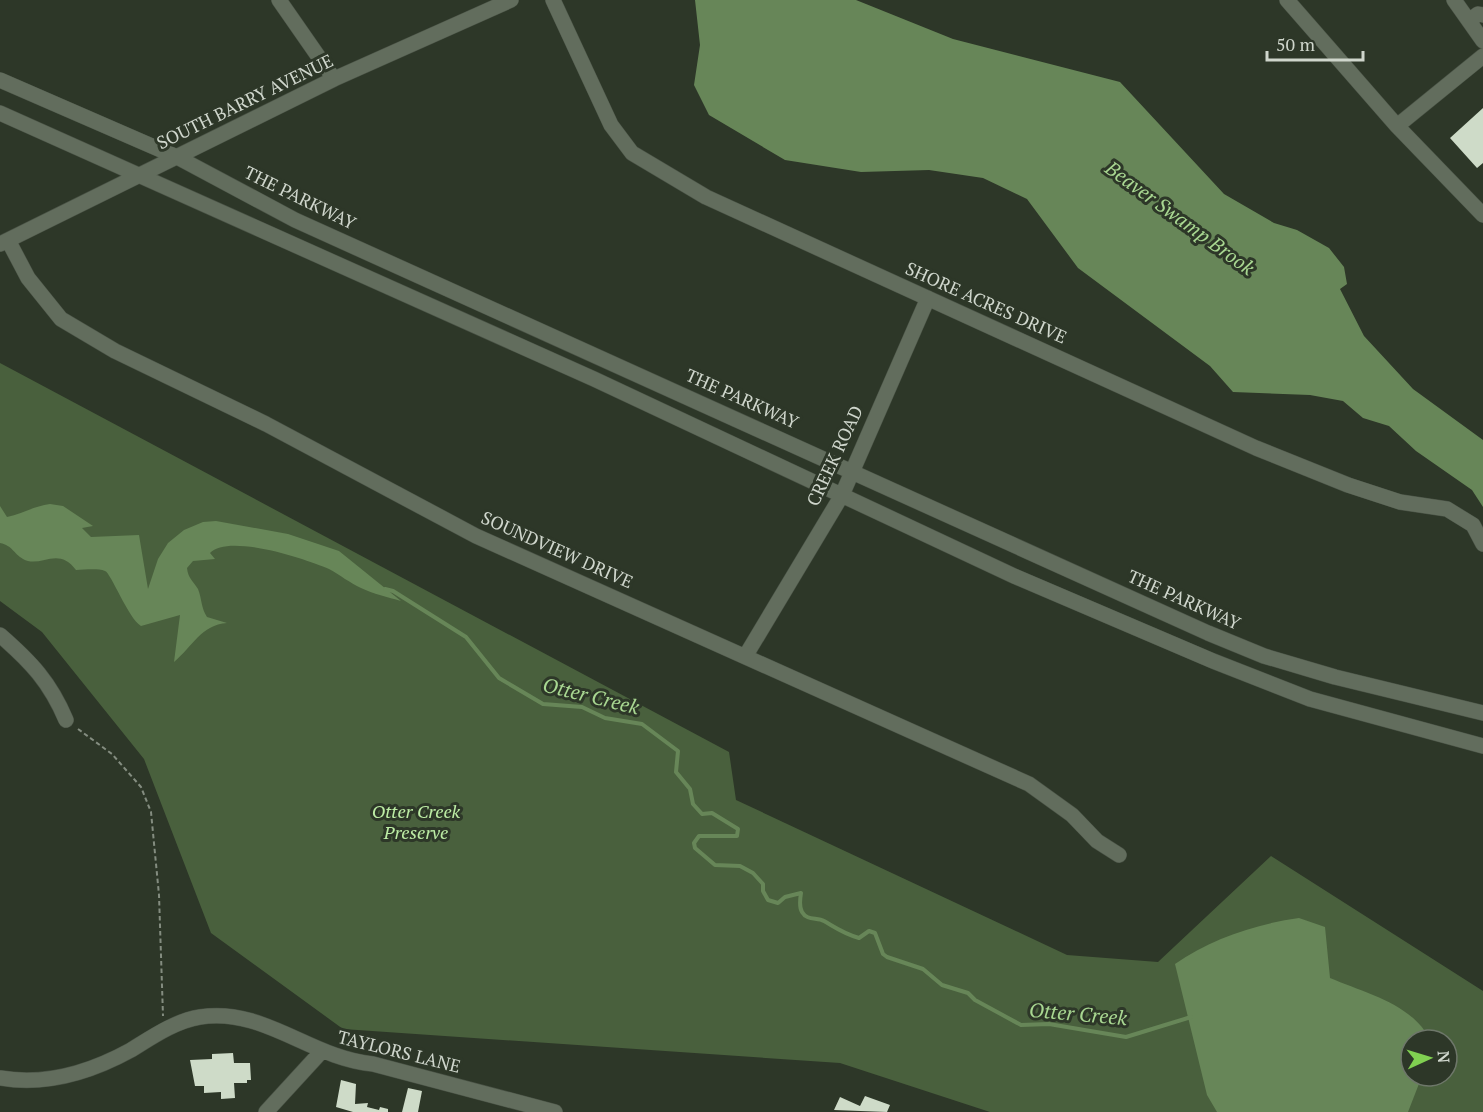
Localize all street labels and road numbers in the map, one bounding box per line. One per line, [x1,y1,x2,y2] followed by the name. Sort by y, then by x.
[152,48,337,154] street label: SOUTH BARRY AVENUE
[241,160,361,235] street label: THE PARKWAY
[902,256,1071,348] street label: SHORE ACRES DRIVE
[682,362,803,434] street label: THE PARKWAY
[800,401,868,510] street label: CREEK ROAD
[478,505,637,593] street label: SOUNDVIEW DRIVE
[1124,563,1245,635] street label: THE PARKWAY
[335,1024,463,1078] street label: TAYLORS LANE

